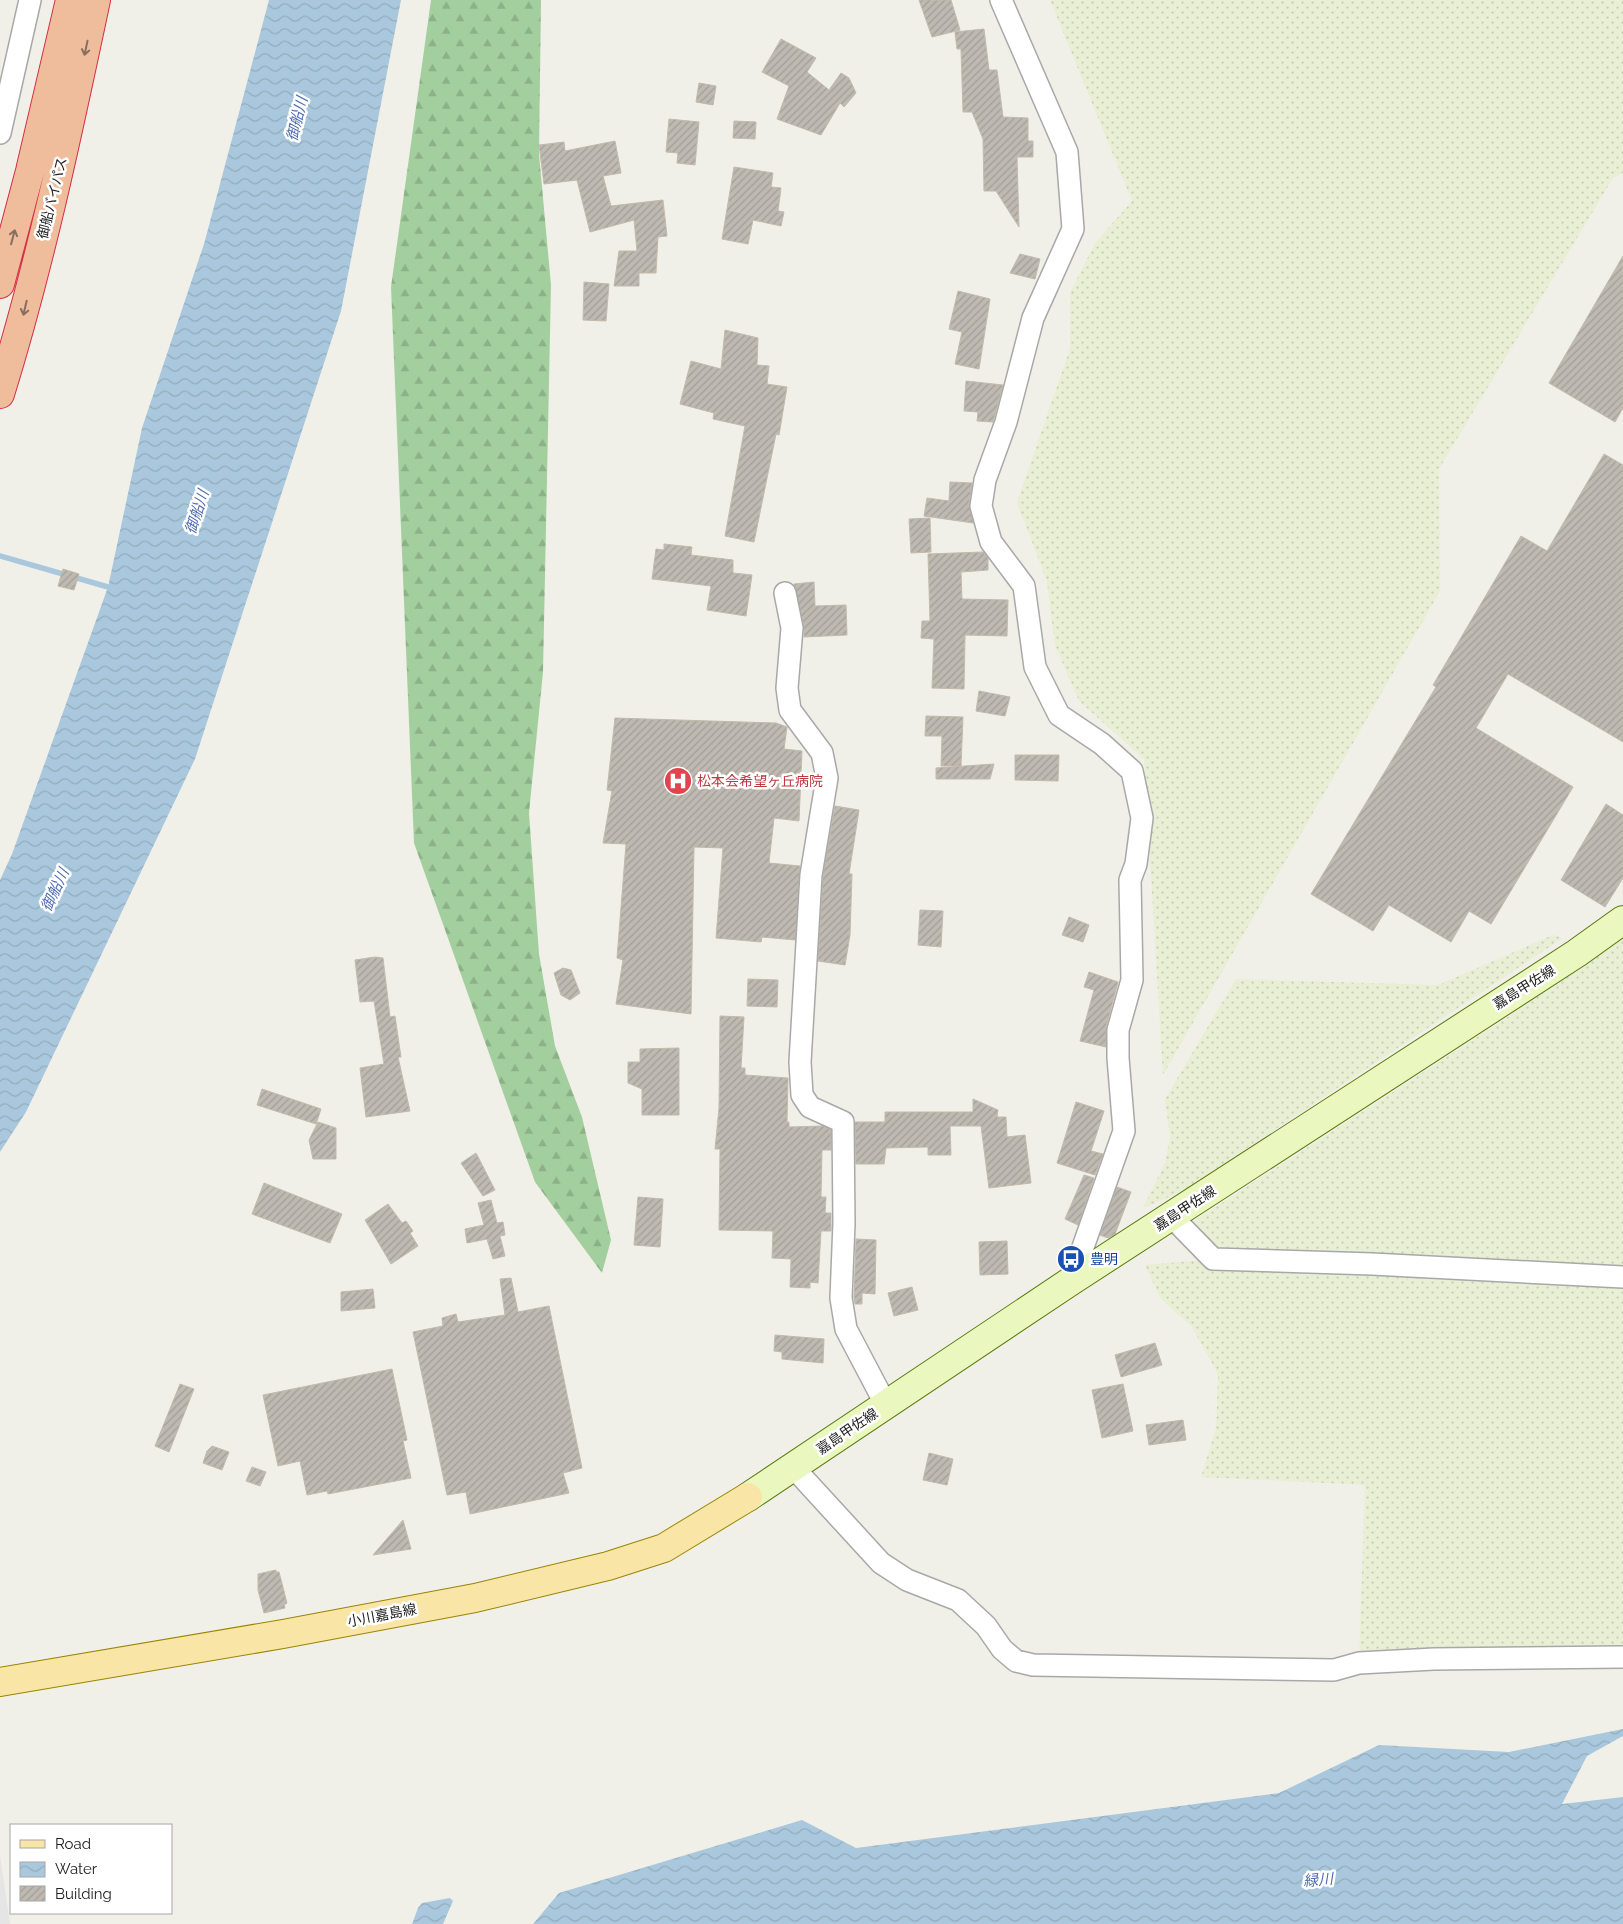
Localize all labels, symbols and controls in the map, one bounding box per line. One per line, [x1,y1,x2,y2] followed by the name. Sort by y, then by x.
[81,39,90,55] one-way arrow
[283,93,312,143] water label: 御船川
[34,155,70,241] street label: 御船バイパス
[8,230,18,246] one-way arrow
[20,300,29,316] one-way arrow
[181,486,213,536] water label: 御船川
[663,766,693,796] hospital icon: 松本会希望ヶ丘病院
[697,773,823,789] place label: 松本会希望ヶ丘病院
[37,864,74,914] water label: 御船川
[1490,962,1558,1012] street label: 嘉島甲佐線
[1151,1182,1219,1234] street label: 嘉島甲佐線
[1056,1244,1086,1274] bus stop icon: 豊明
[1090,1251,1118,1267] place label: 豊明
[814,1405,880,1457] street label: 嘉島甲佐線
[346,1600,418,1630] street label: 小川嘉島線
[10,1824,172,1914] legend
[55,1835,91,1853] text: Road
[55,1860,98,1878] text: Water
[1302,1870,1336,1890] water label: 緑川
[55,1885,112,1903] text: Building

